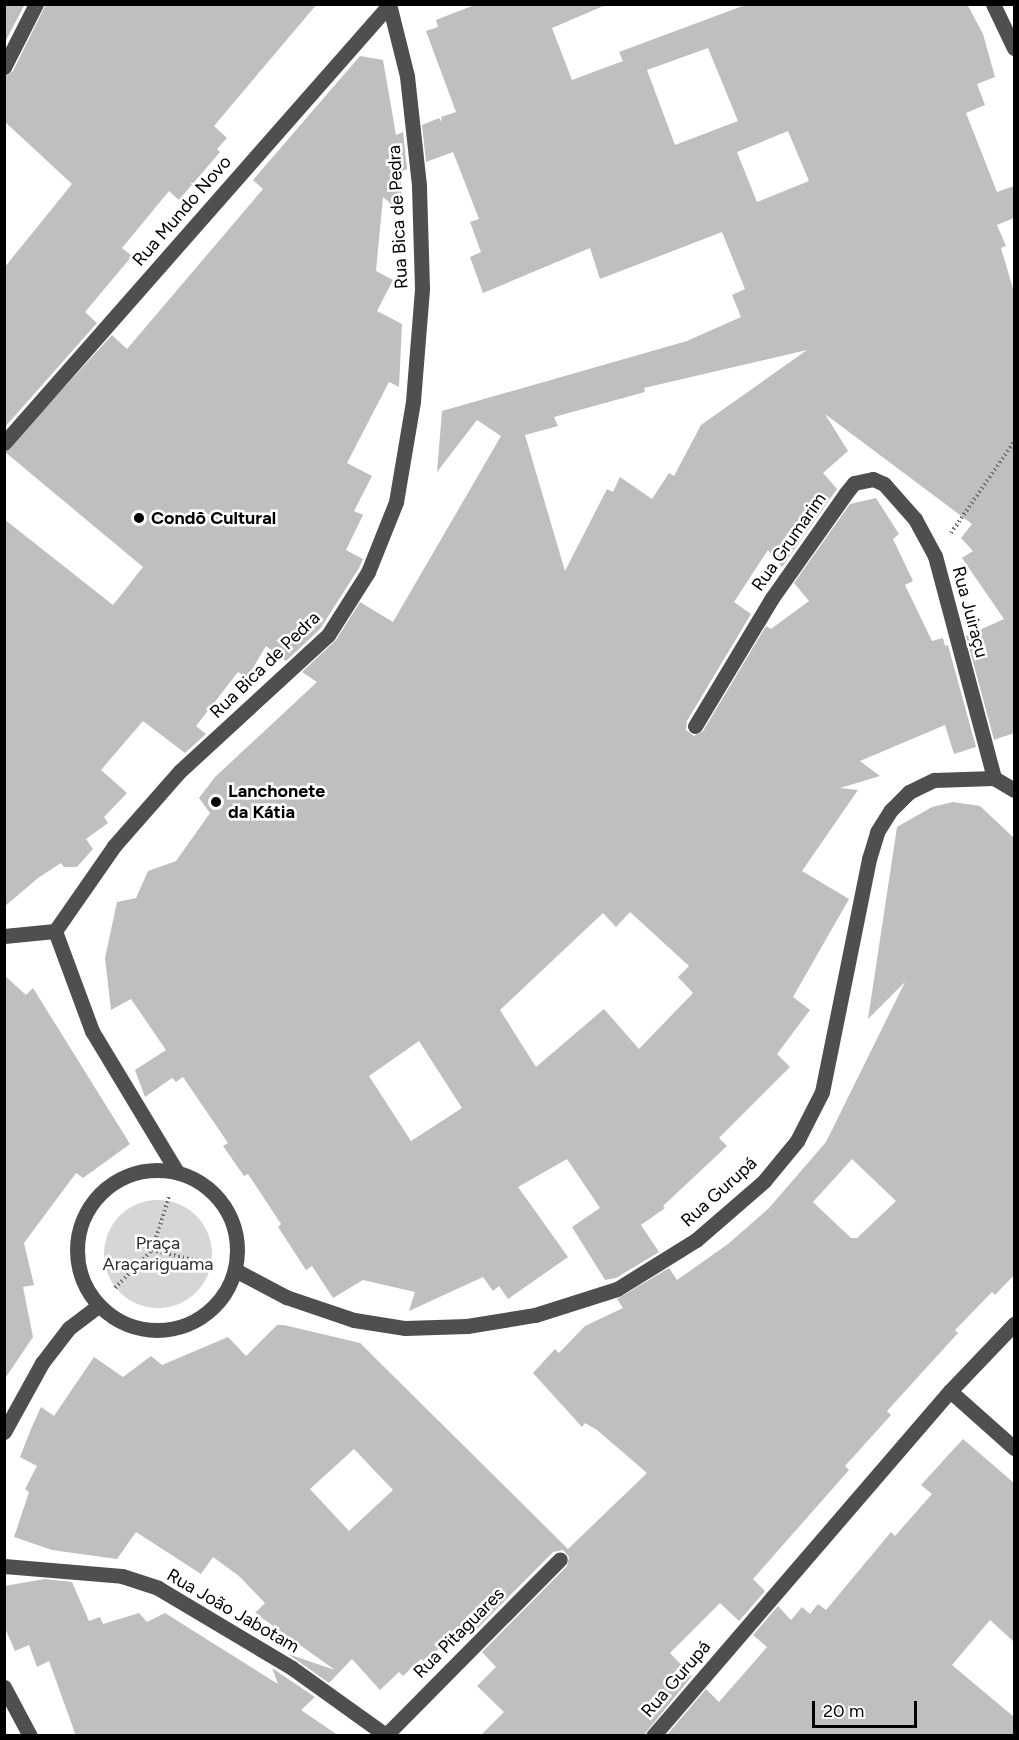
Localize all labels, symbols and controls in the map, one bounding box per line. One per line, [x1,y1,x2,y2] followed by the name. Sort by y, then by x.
[383,144,413,290] street label: Rua Bica de Pedra
[128,151,236,271] street label: Rua Mundo Novo
[747,489,831,595] street label: Rua Grumarim
[151,507,276,529] place label: Condô Cultural
[132,511,146,525] marker: Condô Cultural
[947,564,993,660] street label: Rua Juiraçu
[206,607,324,723] street label: Rua Bica de Pedra
[228,781,325,824] place label: Lanchonete da Kátia
[209,795,223,809] marker: Lanchonete da Kátia
[677,1152,761,1232] street label: Rua Gurupá
[103,1233,213,1276] park label: Praça Araçariguama
[163,1564,303,1658] street label: Rua João Jabotam
[409,1583,509,1683] street label: Rua Pitaguares
[637,1636,715,1722] street label: Rua Gurupá
[815,1689,920,1727] scale bar
[823,1700,864,1722] text: 20 m

